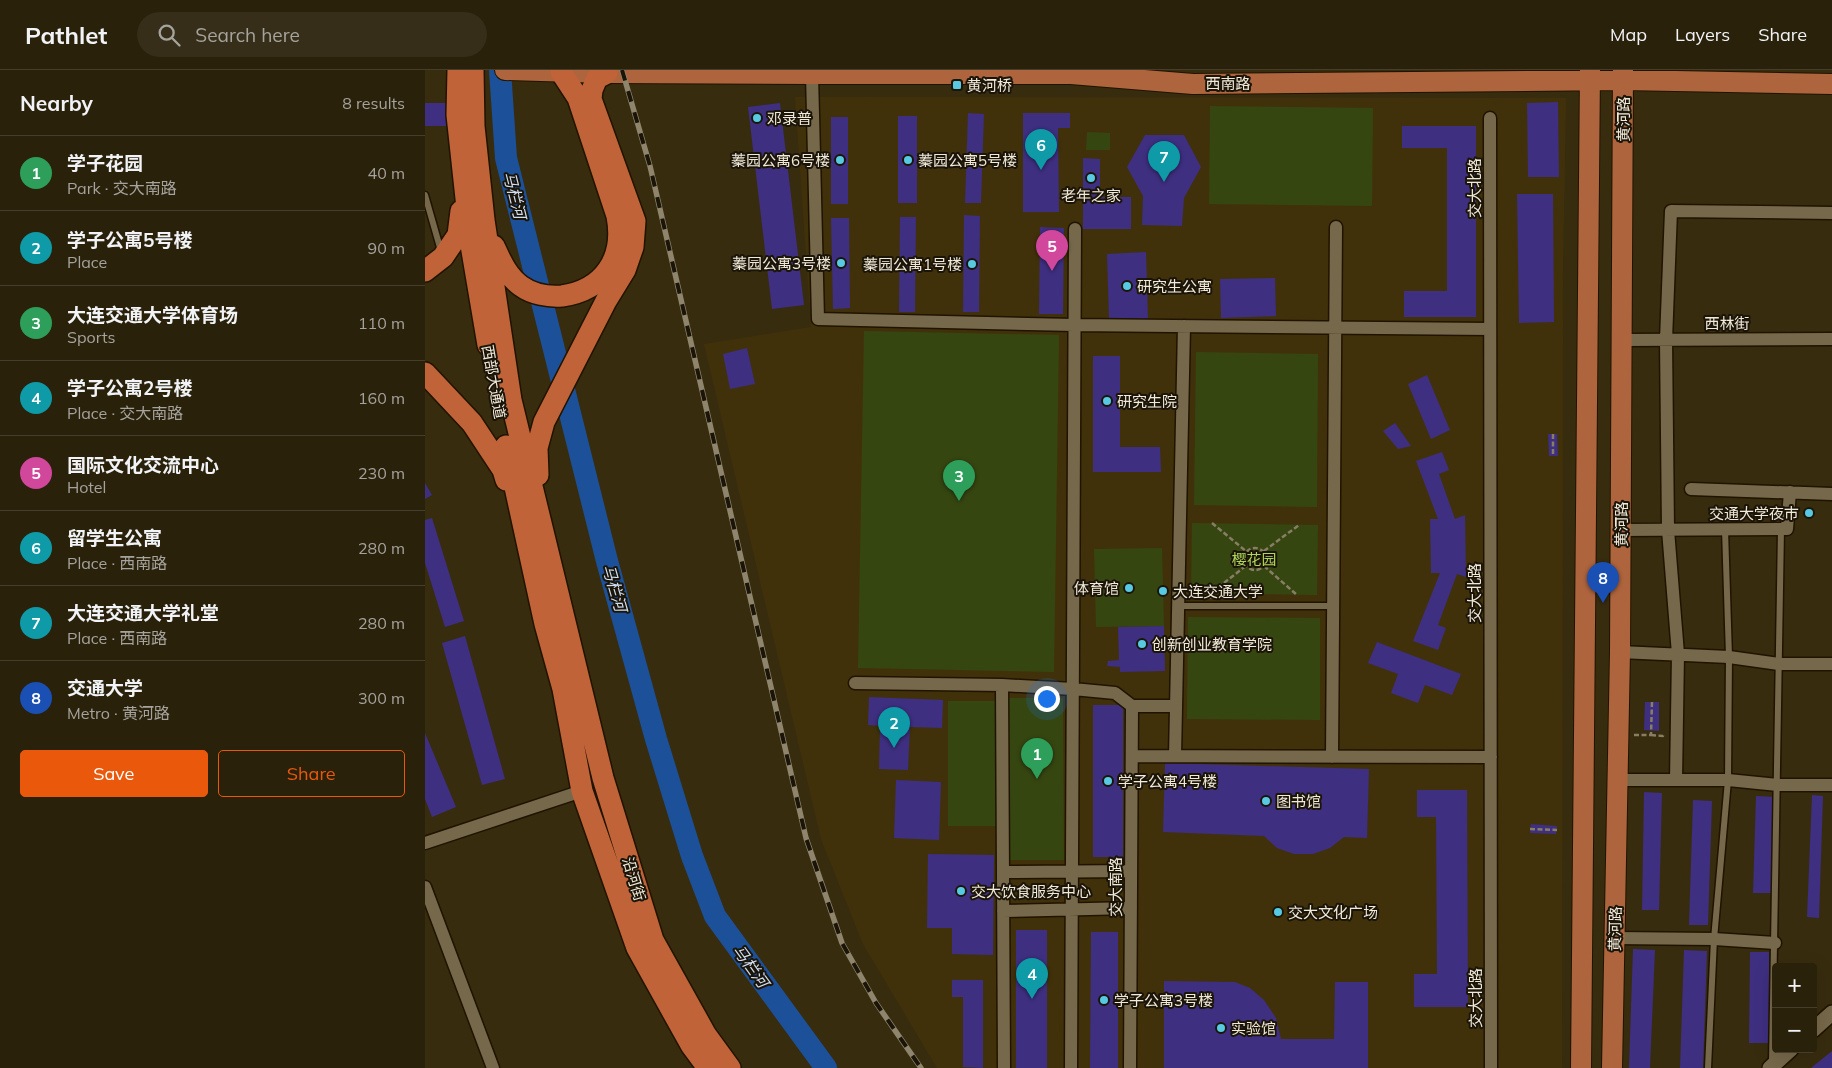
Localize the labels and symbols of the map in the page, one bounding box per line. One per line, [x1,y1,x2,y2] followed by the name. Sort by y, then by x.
[1205,74,1251,93] street label: 西南路
[967,76,1012,95] place label: 黄河桥
[951,79,963,91] marker: 黄河桥
[1614,96,1633,142] street label: 黄河路
[767,109,812,128] place label: 邓录普
[751,112,763,124] marker: 邓录普
[1025,129,1057,170] pin: 6
[1148,141,1180,182] pin: 7
[731,151,830,170] place label: 蓁园公寓6号楼
[918,151,1017,170] place label: 蓁园公寓5号楼
[834,154,846,166] marker: 蓁园公寓6号楼
[902,154,914,166] marker: 蓁园公寓5号楼
[1465,158,1484,218] street label: 交大北路
[499,169,531,224] water label: 马栏河
[1085,172,1097,184] marker: 老年之家
[1061,186,1121,205] place label: 老年之家
[1036,230,1068,271] pin: 5
[732,254,831,273] place label: 蓁园公寓3号楼
[863,255,962,274] place label: 蓁园公寓1号楼
[835,257,847,269] marker: 蓁园公寓3号楼
[966,258,978,270] marker: 蓁园公寓1号楼
[1137,277,1212,296] place label: 研究生公寓
[1121,280,1133,292] marker: 研究生公寓
[1704,314,1750,333] street label: 西林街
[478,343,510,421] street label: 西部大通道
[1117,392,1177,411] place label: 研究生院
[1101,395,1113,407] marker: 研究生院
[943,460,975,501] pin: 3
[1612,501,1631,547] street label: 黄河路
[1709,504,1799,523] place label: 交通大学夜巿
[1803,507,1815,519] marker: 交通大学夜巿
[1231,550,1277,569] park label: 樱花园
[599,562,632,617] water label: 马栏河
[1587,562,1619,603] pin: 8
[1465,563,1484,623] street label: 交大北路
[1074,579,1119,598] place label: 体育馆
[1123,582,1135,594] marker: 体育馆
[1173,582,1263,601] place label: 大连交通大学
[1157,585,1169,597] marker: 大连交通大学
[1152,635,1272,654] place label: 创新创业教育学院
[1136,638,1148,650] marker: 创新创业教育学院
[1034,686,1060,712] your location
[878,707,910,748] pin: 2
[1021,738,1053,779] pin: 1
[1118,772,1217,791] place label: 学子公寓4号楼
[1102,775,1114,787] marker: 学子公寓4号楼
[1276,792,1321,811] place label: 图书馆
[1260,795,1272,807] marker: 图书馆
[618,855,650,903] street label: 沿河街
[1106,857,1125,917] street label: 交大南路
[971,882,1091,901] place label: 交大饮食服务中心
[955,885,967,897] marker: 交大饮食服务中心
[1288,903,1378,922] place label: 交大文化广场
[1272,906,1284,918] marker: 交大文化广场
[1605,906,1625,952] street label: 黄河路
[729,941,775,994] water label: 马栏河
[1016,958,1048,999] pin: 4
[1466,968,1485,1028] street label: 交大北路
[1114,991,1213,1010] place label: 学子公寓3号楼
[1098,994,1110,1006] marker: 学子公寓3号楼
[1231,1019,1276,1038] place label: 实验馆
[1215,1022,1227,1034] marker: 实验馆

